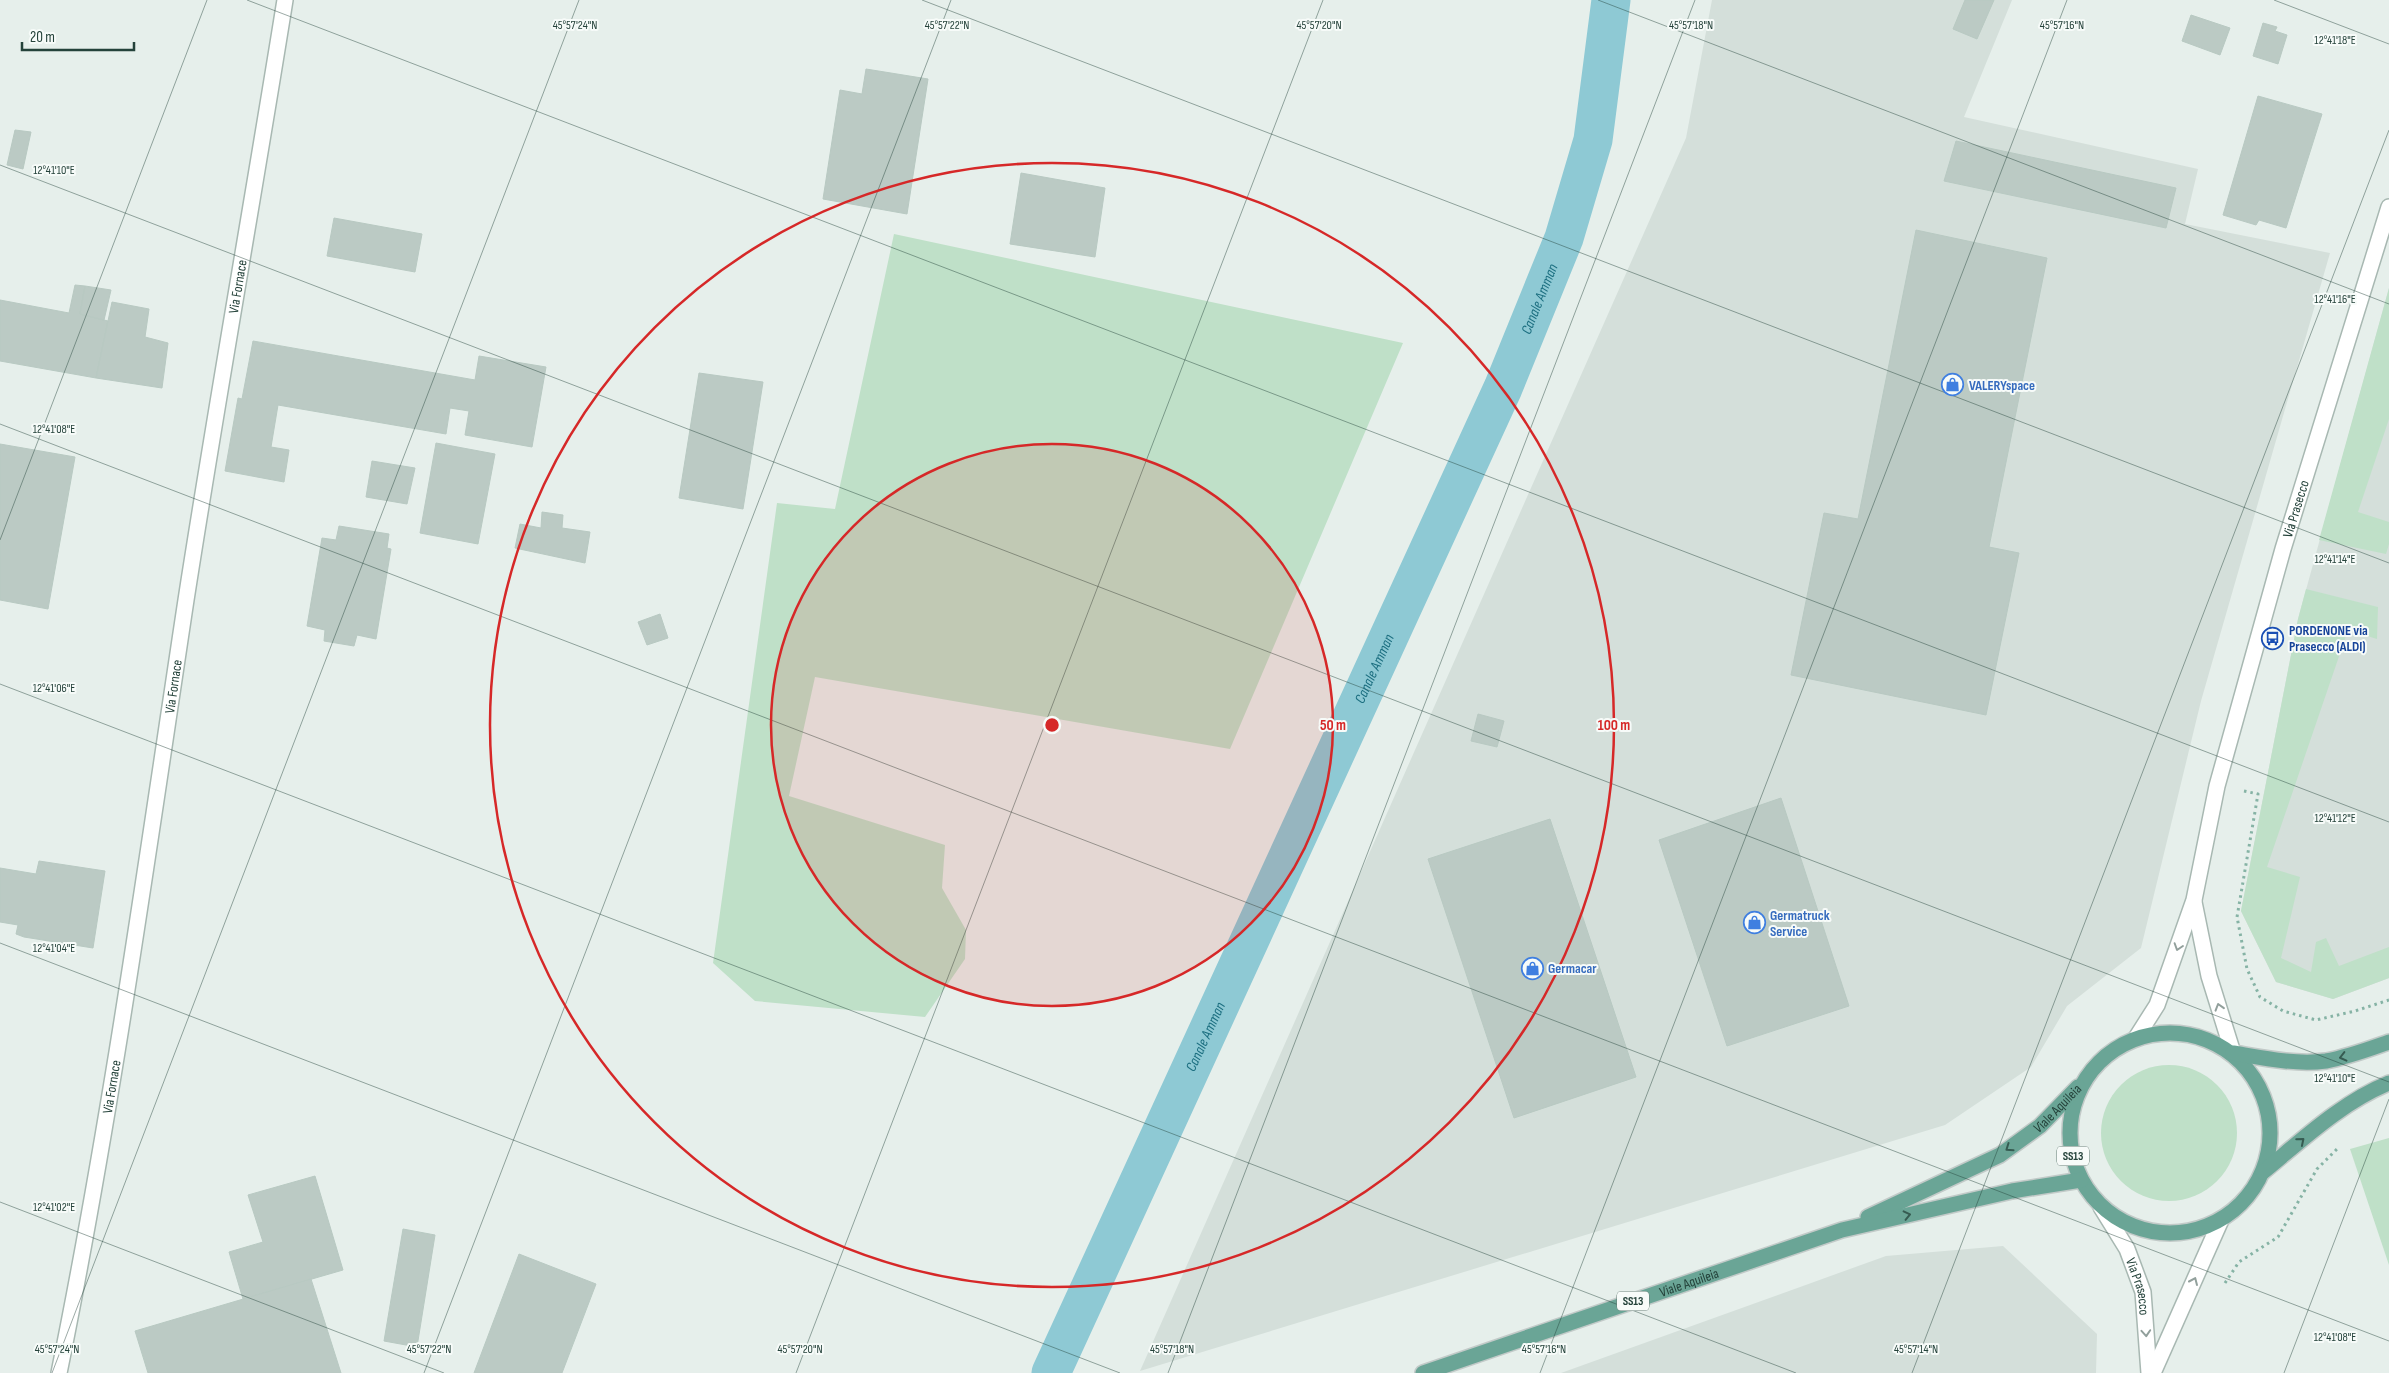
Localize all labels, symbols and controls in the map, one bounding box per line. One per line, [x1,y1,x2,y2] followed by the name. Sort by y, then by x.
[553,18,597,33] text: 45°57'24"N
[925,18,969,33] text: 45°57'22"N
[1296,18,1342,33] text: 45°57'20"N
[1669,18,1713,33] text: 45°57'18"N
[2040,18,2084,33] text: 45°57'16"N
[22,20,135,52] scale bar
[30,28,55,47] text: 20 m
[2314,33,2356,48] text: 12°41'18"E
[33,163,75,178] text: 12°41'10"E
[224,259,250,315] street label: Via Fornace
[1516,261,1562,337] water label: Canale Amman
[2314,292,2356,307] text: 12°41'16"E
[1941,373,1965,397] shop icon: VALERYspace
[1969,377,2035,394] place label: VALERYspace
[33,422,75,437] text: 12°41'08"E
[2279,478,2312,539] street label: Via Prasecco
[2314,552,2356,567] text: 12°41'14"E
[2289,622,2368,655] place label: PORDENONE via Prasecco (ALDI)
[2261,626,2285,650] bus stop icon: PORDENONE via Prasecco (ALDI)
[1350,631,1398,706] water label: Canale Amman
[161,658,185,714] street label: Via Fornace
[33,681,75,696] text: 12°41'06"E
[1043,716,1061,734] centre of rings
[1320,716,1346,735] text: 50 m
[1598,716,1630,735] text: 100 m
[2314,811,2356,826] text: 12°41'12"E
[1770,907,1830,940] place label: Germatruck Service
[1742,911,1766,935] shop icon: Germatruck Service
[33,941,75,956] text: 12°41'04"E
[2174,942,2184,950] one-way arrow
[1520,956,1544,980] shop icon: Germacar
[1548,960,1597,977] place label: Germacar
[1181,999,1229,1074] water label: Canale Amman
[2214,1003,2224,1012] one-way arrow
[2339,1051,2347,1061] one-way arrow
[98,1059,124,1115] street label: Via Fornace
[2314,1071,2356,1086] text: 12°41'10"E
[2030,1080,2085,1136] street label: Viale Aquileia
[2295,1138,2304,1147] one-way arrow
[2005,1142,2015,1151] one-way arrow
[2057,1146,2089,1166] road number: SS13
[33,1200,75,1215] text: 12°41'02"E
[1902,1210,1911,1221] one-way arrow
[2123,1255,2153,1316] street label: Via Prasecco
[1657,1264,1721,1300] street label: Viale Aquileia
[2187,1277,2197,1286] one-way arrow
[1617,1292,1649,1310] road number: SS13
[2140,1329,2151,1337] one-way arrow
[2314,1330,2356,1345] text: 12°41'08"E
[35,1342,79,1357] text: 45°57'24"N
[407,1342,451,1357] text: 45°57'22"N
[777,1342,823,1357] text: 45°57'20"N
[1150,1342,1194,1357] text: 45°57'18"N
[1522,1342,1566,1357] text: 45°57'16"N
[1894,1342,1938,1357] text: 45°57'14"N

